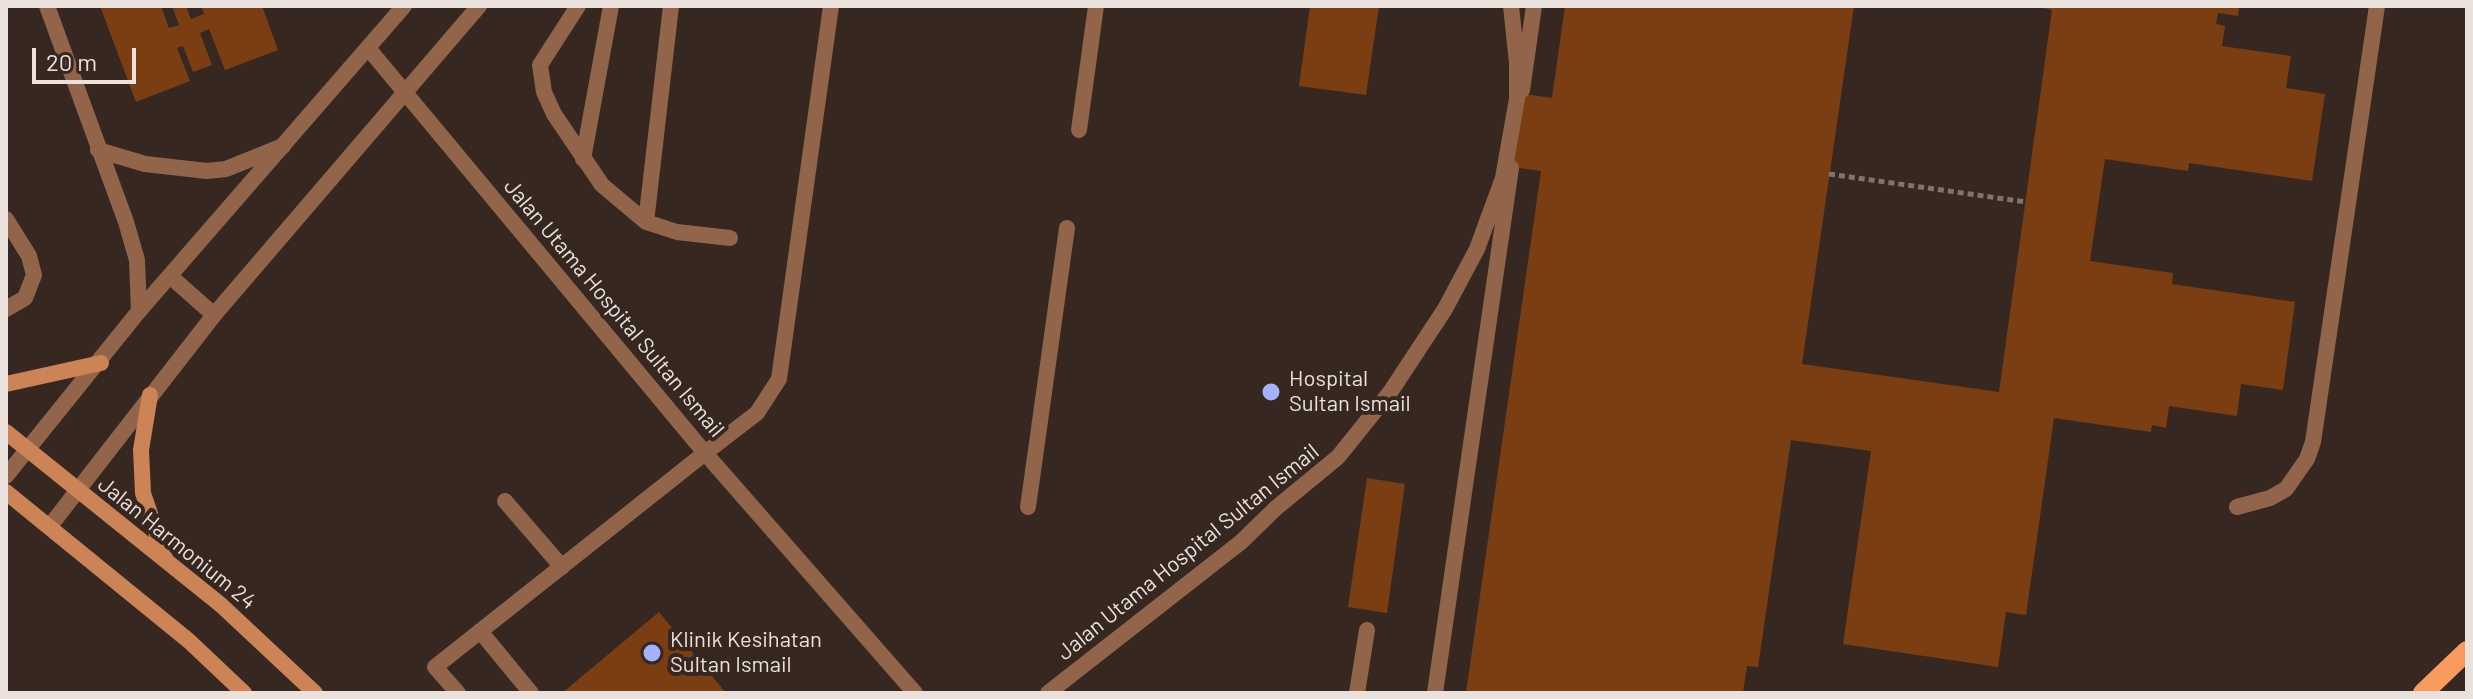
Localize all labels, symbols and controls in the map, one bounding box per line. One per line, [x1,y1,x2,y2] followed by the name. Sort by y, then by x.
[36,32,140,82] scale bar
[46,47,97,76] text: 20 m
[498,174,730,442] street label: Jalan Utama Hospital Sultan Ismail
[1289,366,1411,418] place label: Hospital Sultan Ismail
[1260,381,1282,403] marker: Hospital Sultan Ismail
[1052,438,1324,666] street label: Jalan Utama Hospital Sultan Ismail
[93,471,261,615] street label: Jalan Harmonium 24
[670,627,822,678] place label: Klinik Kesihatan Sultan Ismail
[641,642,663,664] marker: Klinik Kesihatan Sultan Ismail

